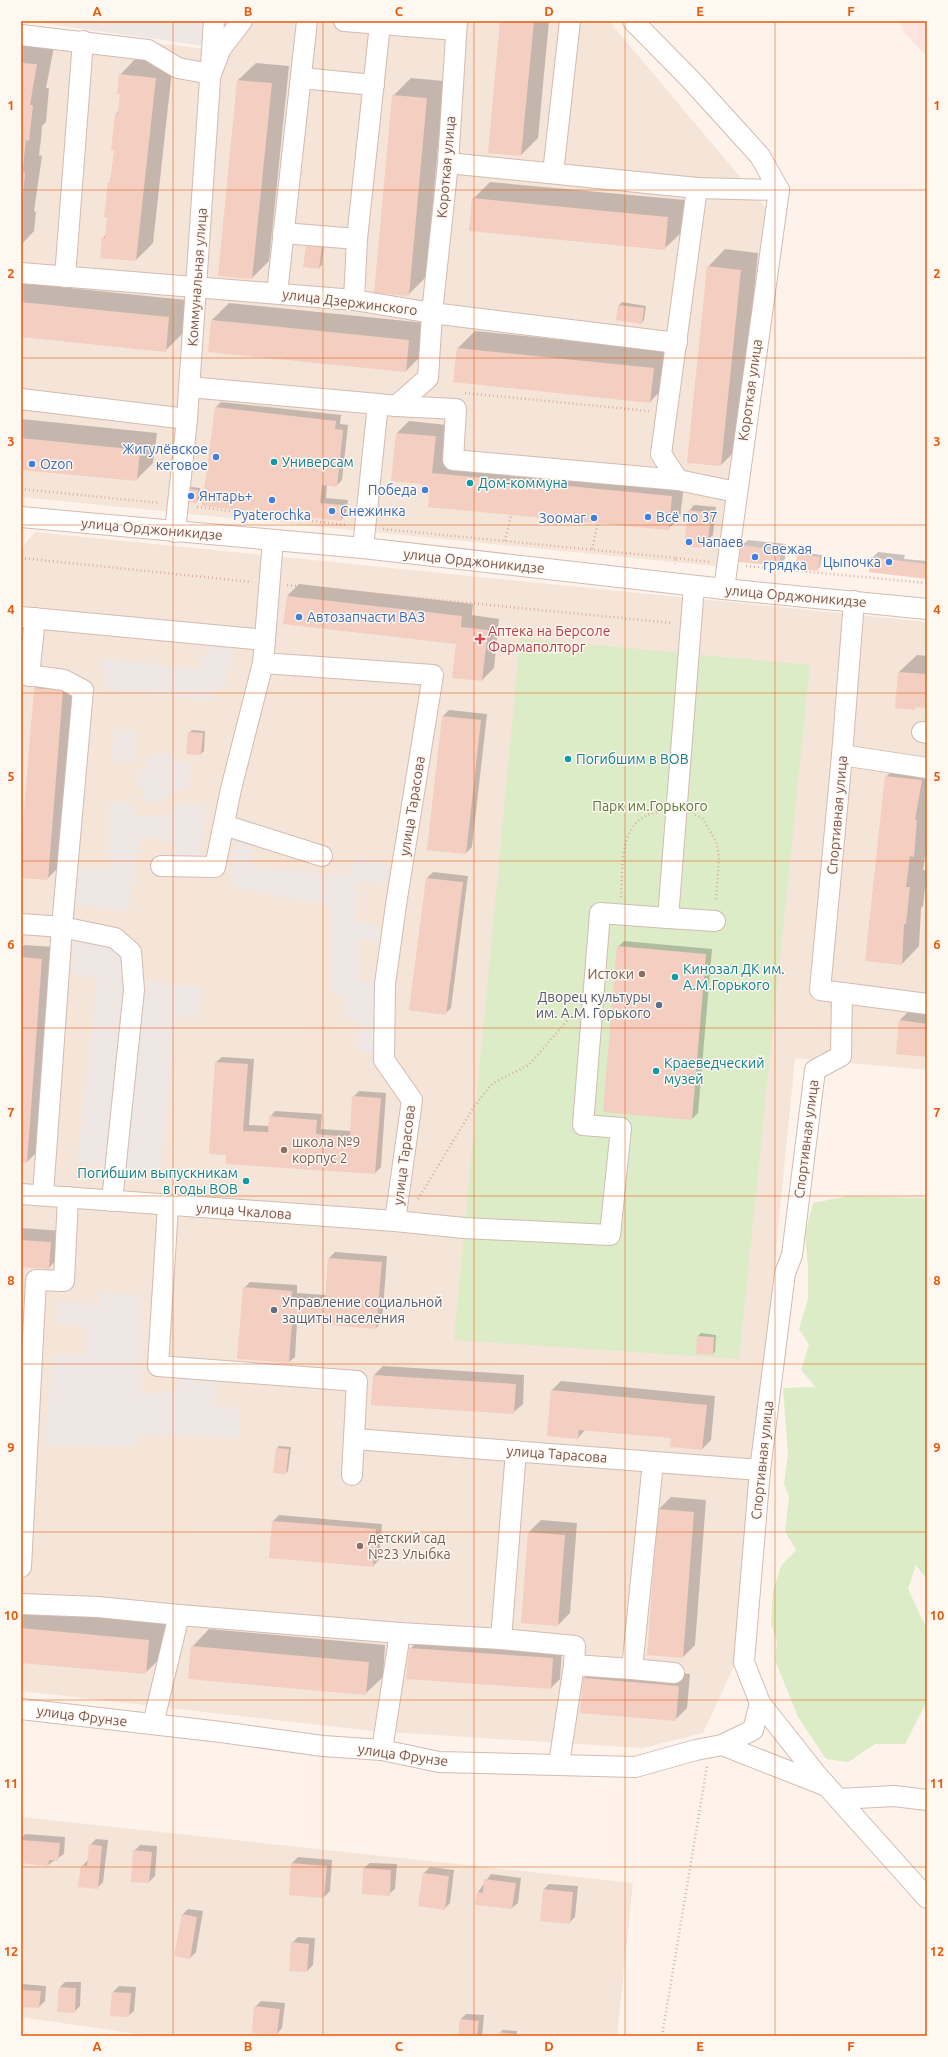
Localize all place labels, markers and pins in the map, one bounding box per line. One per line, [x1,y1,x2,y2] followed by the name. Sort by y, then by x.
[122,441,208,473] place label: Жигулёвское кеговое
[211,452,221,462] marker: Жигулёвское кеговое
[282,454,354,470] place label: Универсам
[40,456,73,472] place label: Ozon
[269,457,279,467] marker: Универсам
[27,459,37,469] marker: Ozon
[478,475,568,491] place label: Дом-коммуна
[465,478,475,488] marker: Дом-коммуна
[368,482,417,498] place label: Победа
[420,485,430,495] marker: Победа
[199,488,253,504] place label: Янтарь+
[186,491,196,501] marker: Янтарь+
[267,495,277,505] marker: Pyaterochka
[340,503,406,519] place label: Снежинка
[327,506,337,516] marker: Снежинка
[233,507,311,523] place label: Pyaterochka
[656,509,718,525] place label: Всё по 37
[539,510,586,526] place label: Зоомаг
[643,512,653,522] marker: Всё по 37
[589,513,599,523] marker: Зоомаг
[697,534,744,550] place label: Чапаев
[684,537,694,547] marker: Чапаев
[763,541,812,573] place label: Свежая грядка
[750,552,760,562] marker: Свежая грядка
[823,554,881,570] place label: Цыпочка
[884,557,894,567] marker: Цыпочка
[307,609,425,625] place label: Автозапчасти ВАЗ
[294,612,304,622] marker: Автозапчасти ВАЗ
[488,623,610,655] place label: Аптека на Берсоле Фармаполторг
[475,634,485,644] marker: Аптека на Берсоле Фармаполторг
[576,751,689,767] place label: Погибшим в ВОВ
[563,754,573,764] marker: Погибшим в ВОВ
[683,961,785,993] place label: Кинозал ДК им. А.М.Горького
[587,966,634,982] place label: Истоки
[637,969,647,979] marker: Истоки
[670,972,680,982] marker: Кинозал ДК им. А.М.Горького
[536,989,651,1021] place label: Дворец культуры им. А.М. Горького
[654,1000,664,1010] marker: Дворец культуры им. А.М. Горького
[664,1055,765,1087] place label: Краеведческий музей
[651,1066,661,1076] marker: Краеведческий музей
[292,1134,360,1166] place label: школа №9 корпус 2
[279,1145,289,1155] marker: школа №9 корпус 2
[77,1165,238,1197] place label: Погибшим выпускникам в годы ВОВ
[241,1176,251,1186] marker: Погибшим выпускникам в годы ВОВ
[282,1294,443,1326] place label: Управление социальной защиты населения
[269,1305,279,1315] marker: Управление социальной защиты населения
[368,1530,451,1562] place label: детский сад №23 Улыбка
[355,1541,365,1551] marker: детский сад №23 Улыбка

